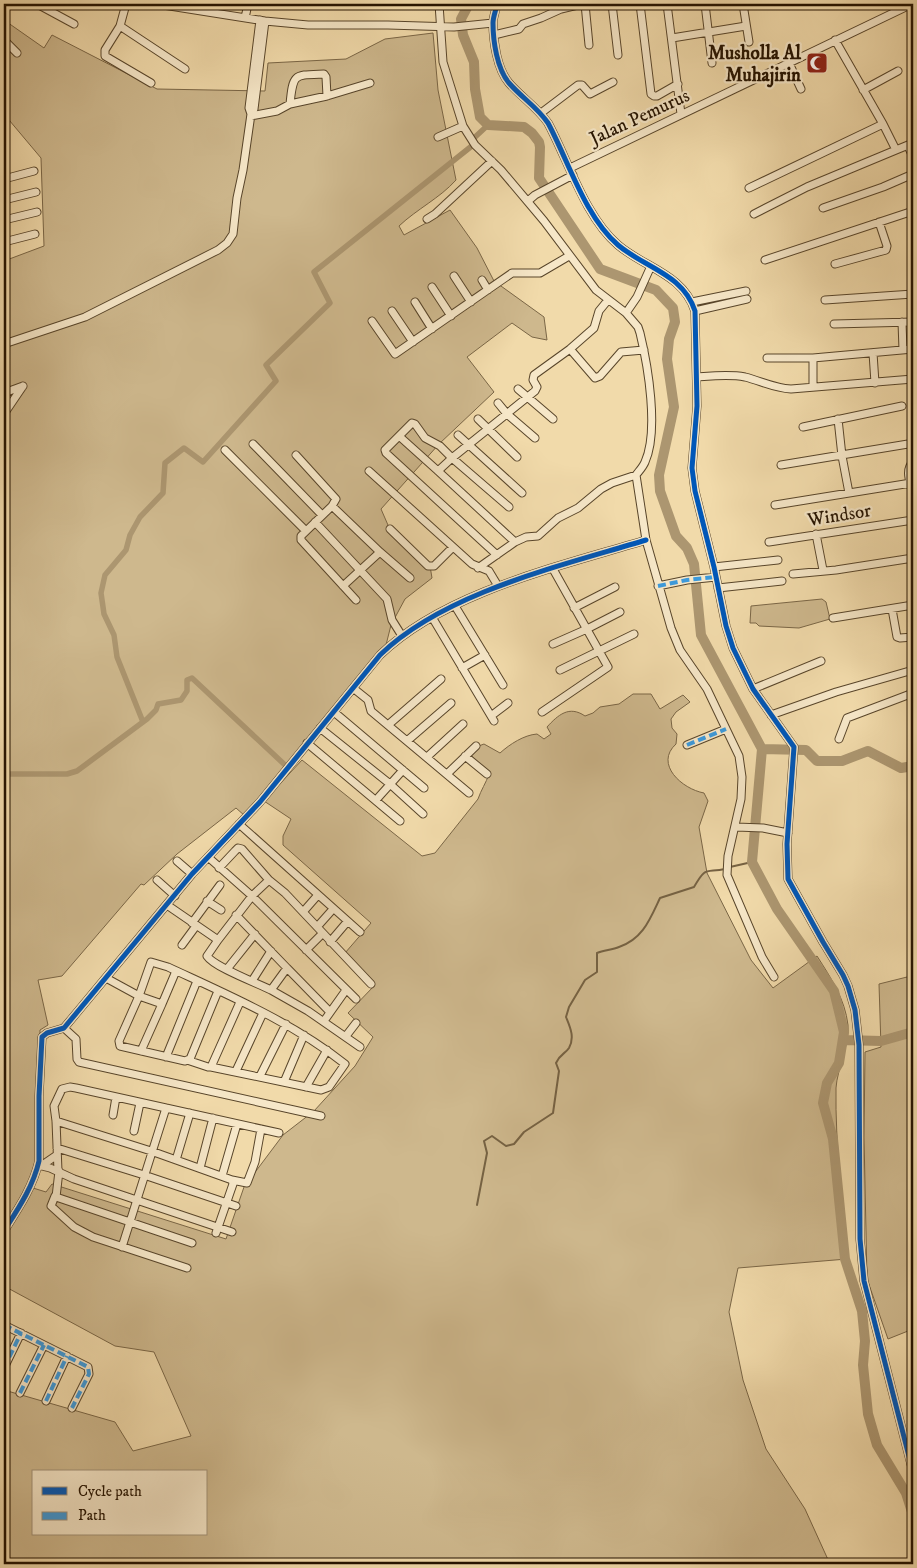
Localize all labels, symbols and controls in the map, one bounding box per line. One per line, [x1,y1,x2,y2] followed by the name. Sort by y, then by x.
[708,42,802,88] place label: Musholla Al Muhajirin
[805,51,829,75] mosque icon: Musholla Al Muhajirin
[584,84,693,151] street label: Jalan Pemurus
[805,499,873,532] street label: Windsor
[32,1470,208,1536] legend
[78,1482,142,1501] text: Cycle path
[78,1506,106,1525] text: Path

